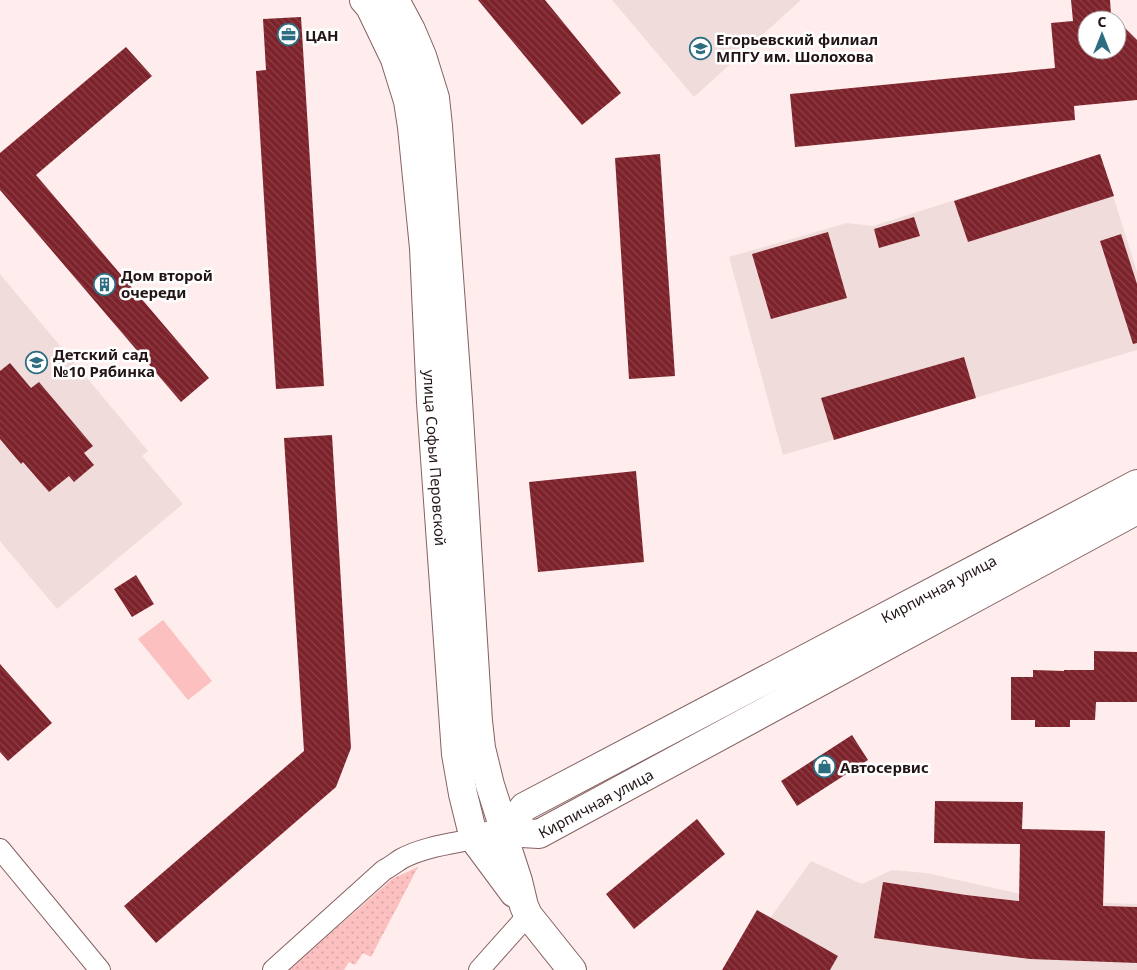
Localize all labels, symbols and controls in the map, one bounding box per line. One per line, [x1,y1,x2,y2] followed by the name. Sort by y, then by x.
[1077,10,1127,60] north arrow
[1097,12,1107,31] text: С
[277,23,301,47] office icon: ЦАН
[305,25,339,45] place label: ЦАН
[716,29,878,66] place label: Егорьевский филиал МПГУ им. Шолохова
[688,36,712,60] school or university icon: Егорьевский филиал МПГУ им. Шолохова
[121,265,213,302] place label: Дом второй очереди
[93,272,117,296] building icon: Дом второй очереди
[53,344,155,381] place label: Детский сад №10 Рябинка
[25,351,49,375] school or university icon: Детский сад №10 Рябинка
[420,369,451,547] street label: улица Софьи Перовской
[877,550,1000,627] street label: Кирпичная улица
[812,755,836,779] shop icon: Автосервис
[840,757,929,777] place label: Автосервис
[535,764,657,843] street label: Кирпичная улица

